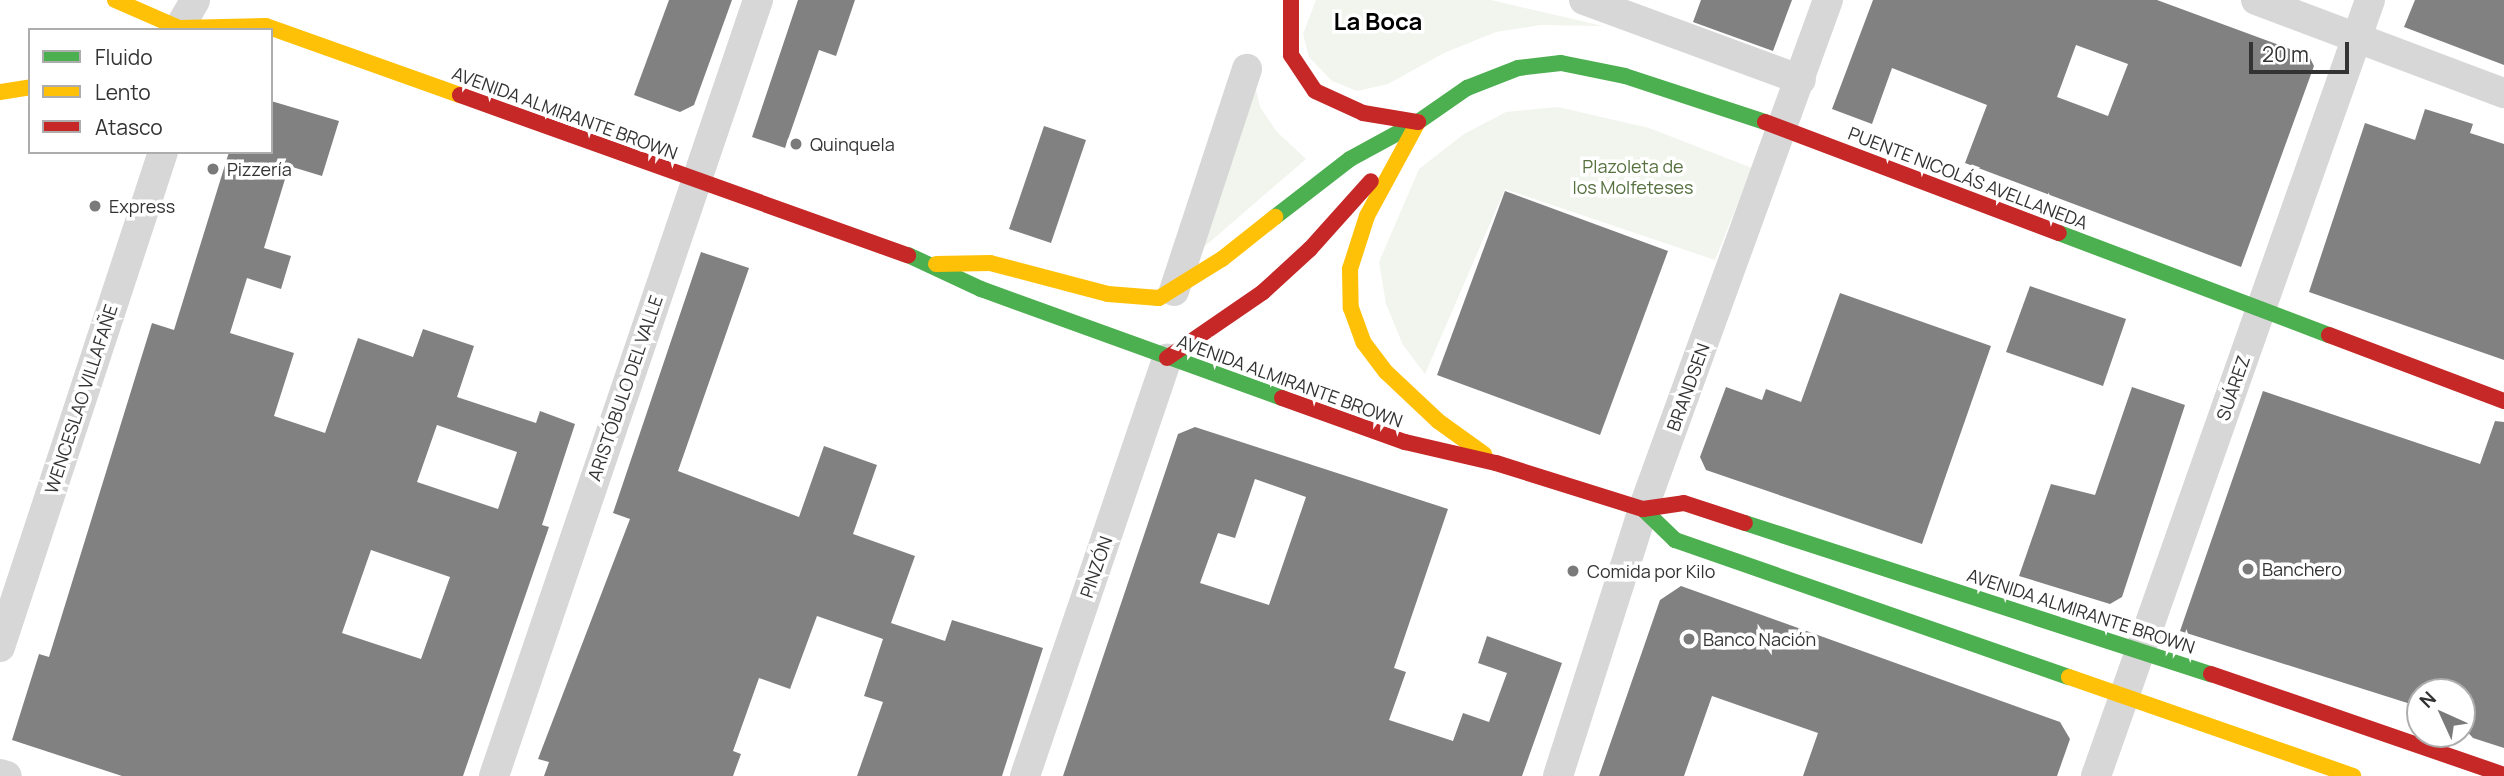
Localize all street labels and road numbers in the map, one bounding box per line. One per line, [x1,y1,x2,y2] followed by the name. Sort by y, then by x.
[449,62,681,164] street label: AVENIDA ALMIRANTE BROWN
[1845,122,2091,234] street label: PUENTE NICOLÁS AVELLANEDA
[583,292,667,484] street label: ARISTÓBULO DEL VALLE
[40,302,122,496] street label: WENCESLAO VILLAFAÑE
[1174,330,1406,432] street label: AVENIDA ALMIRANTE BROWN
[1662,340,1714,434] street label: BRANDSEN
[2212,353,2254,423] street label: SUÁREZ
[1075,533,1117,601] street label: PINZÓN
[1964,564,2198,658] street label: AVENIDA ALMIRANTE BROWN

